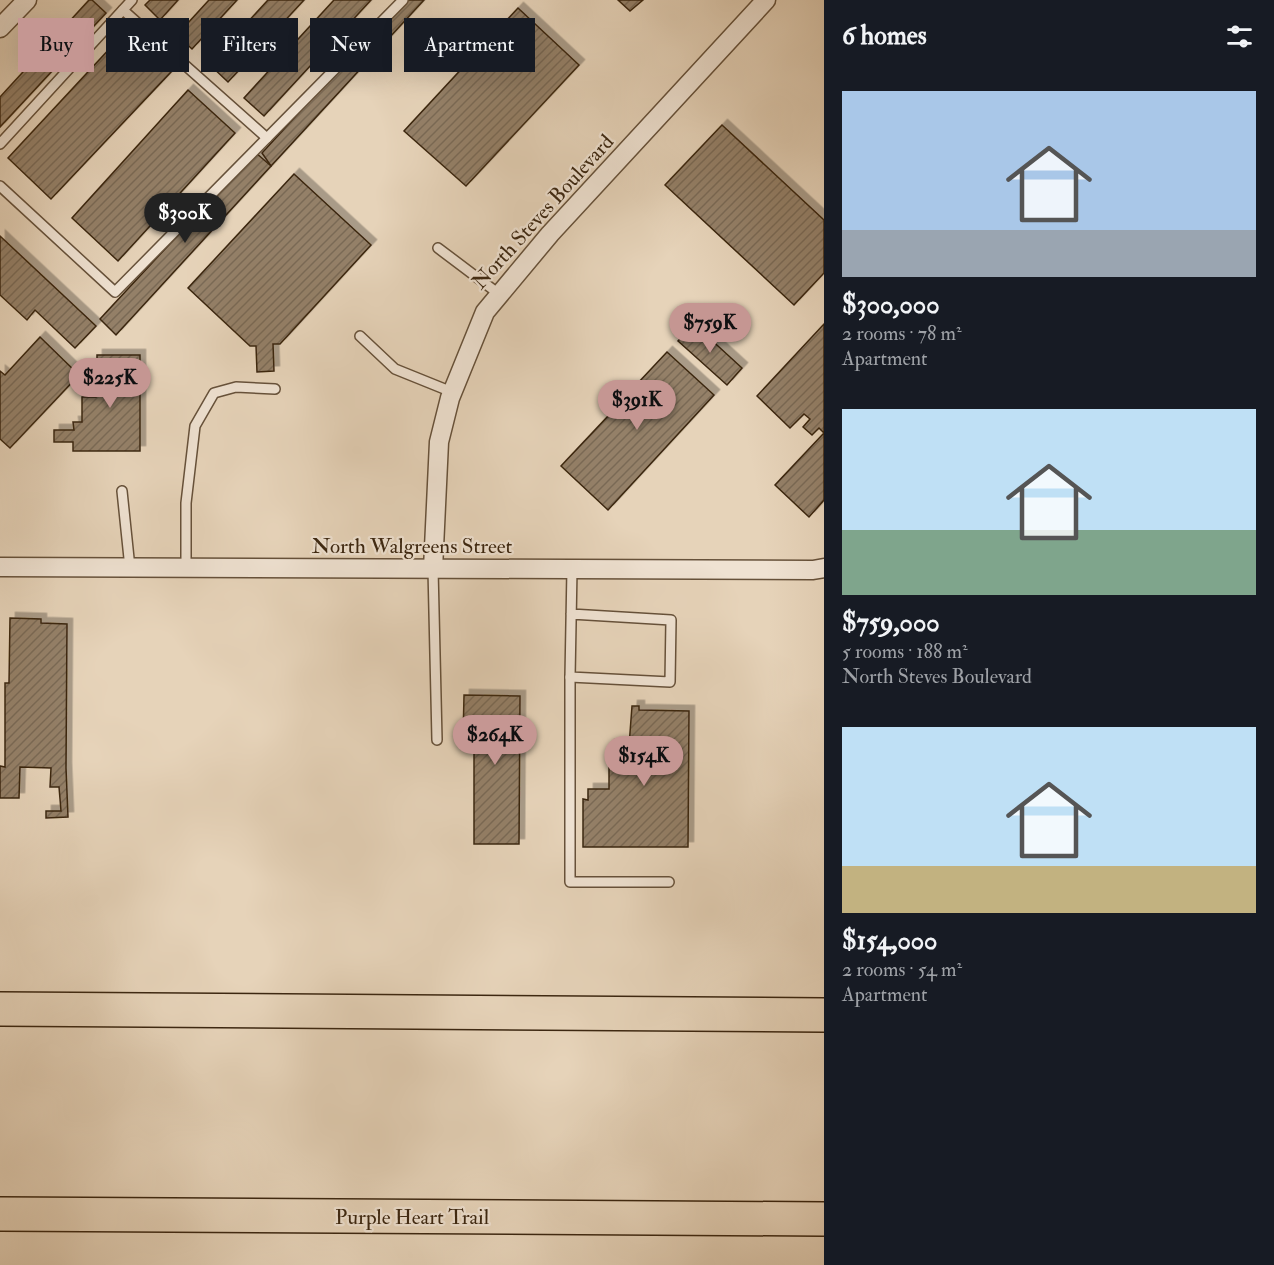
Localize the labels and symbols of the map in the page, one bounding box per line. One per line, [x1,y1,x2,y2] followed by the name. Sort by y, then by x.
[466,128,620,295] street label: North Steves Boulevard
[143,193,227,244] pin: $300K
[668,303,752,354] pin: $759K
[68,358,152,409] pin: $225K
[595,380,679,431] pin: $391K
[312,533,513,560] street label: North Walgreens Street
[453,715,537,766] pin: $264K
[602,736,686,787] pin: $154K
[335,1204,490,1231] street label: Purple Heart Trail

